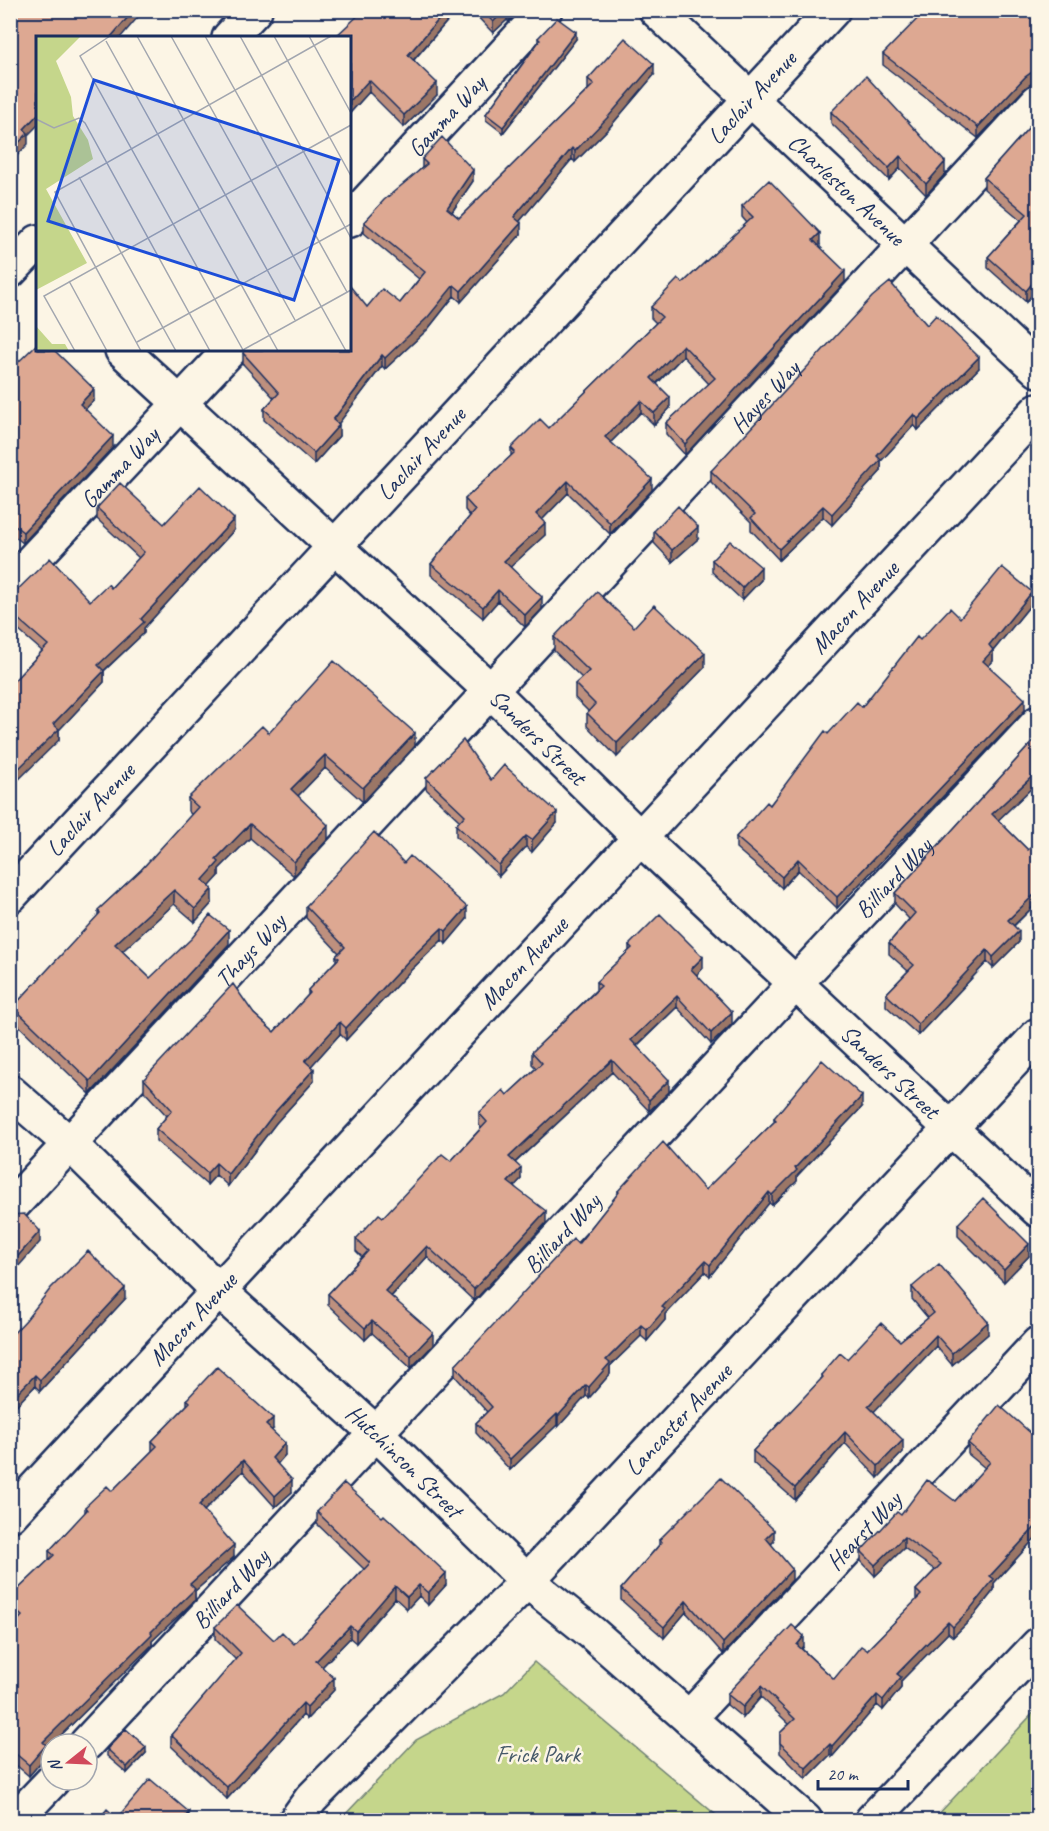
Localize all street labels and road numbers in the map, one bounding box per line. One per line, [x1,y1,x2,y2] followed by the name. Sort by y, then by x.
[701,43,804,150] street label: Laclair Avenue
[401,67,493,163] street label: Gamma Way
[782,127,913,254] street label: Charleston Avenue
[724,353,807,439] street label: Hayes Way
[370,399,473,507] street label: Laclair Avenue
[74,419,166,515] street label: Gamma Way
[804,553,907,660] street label: Macon Avenue
[483,683,594,793] street label: Sanders Street
[39,755,143,863] street label: Laclair Avenue
[849,830,940,925] street label: Billiard Way
[208,906,293,994] street label: Thays Way
[473,908,576,1016] street label: Macon Avenue
[834,1018,947,1127] street label: Sanders Street
[517,1186,608,1280] street label: Billiard Way
[142,1264,245,1372] street label: Macon Avenue
[618,1355,740,1482] street label: Lancaster Avenue
[339,1398,471,1526] street label: Hutchinson Street
[820,1484,909,1576] street label: Hearst Way
[186,1541,277,1636] street label: Billiard Way

